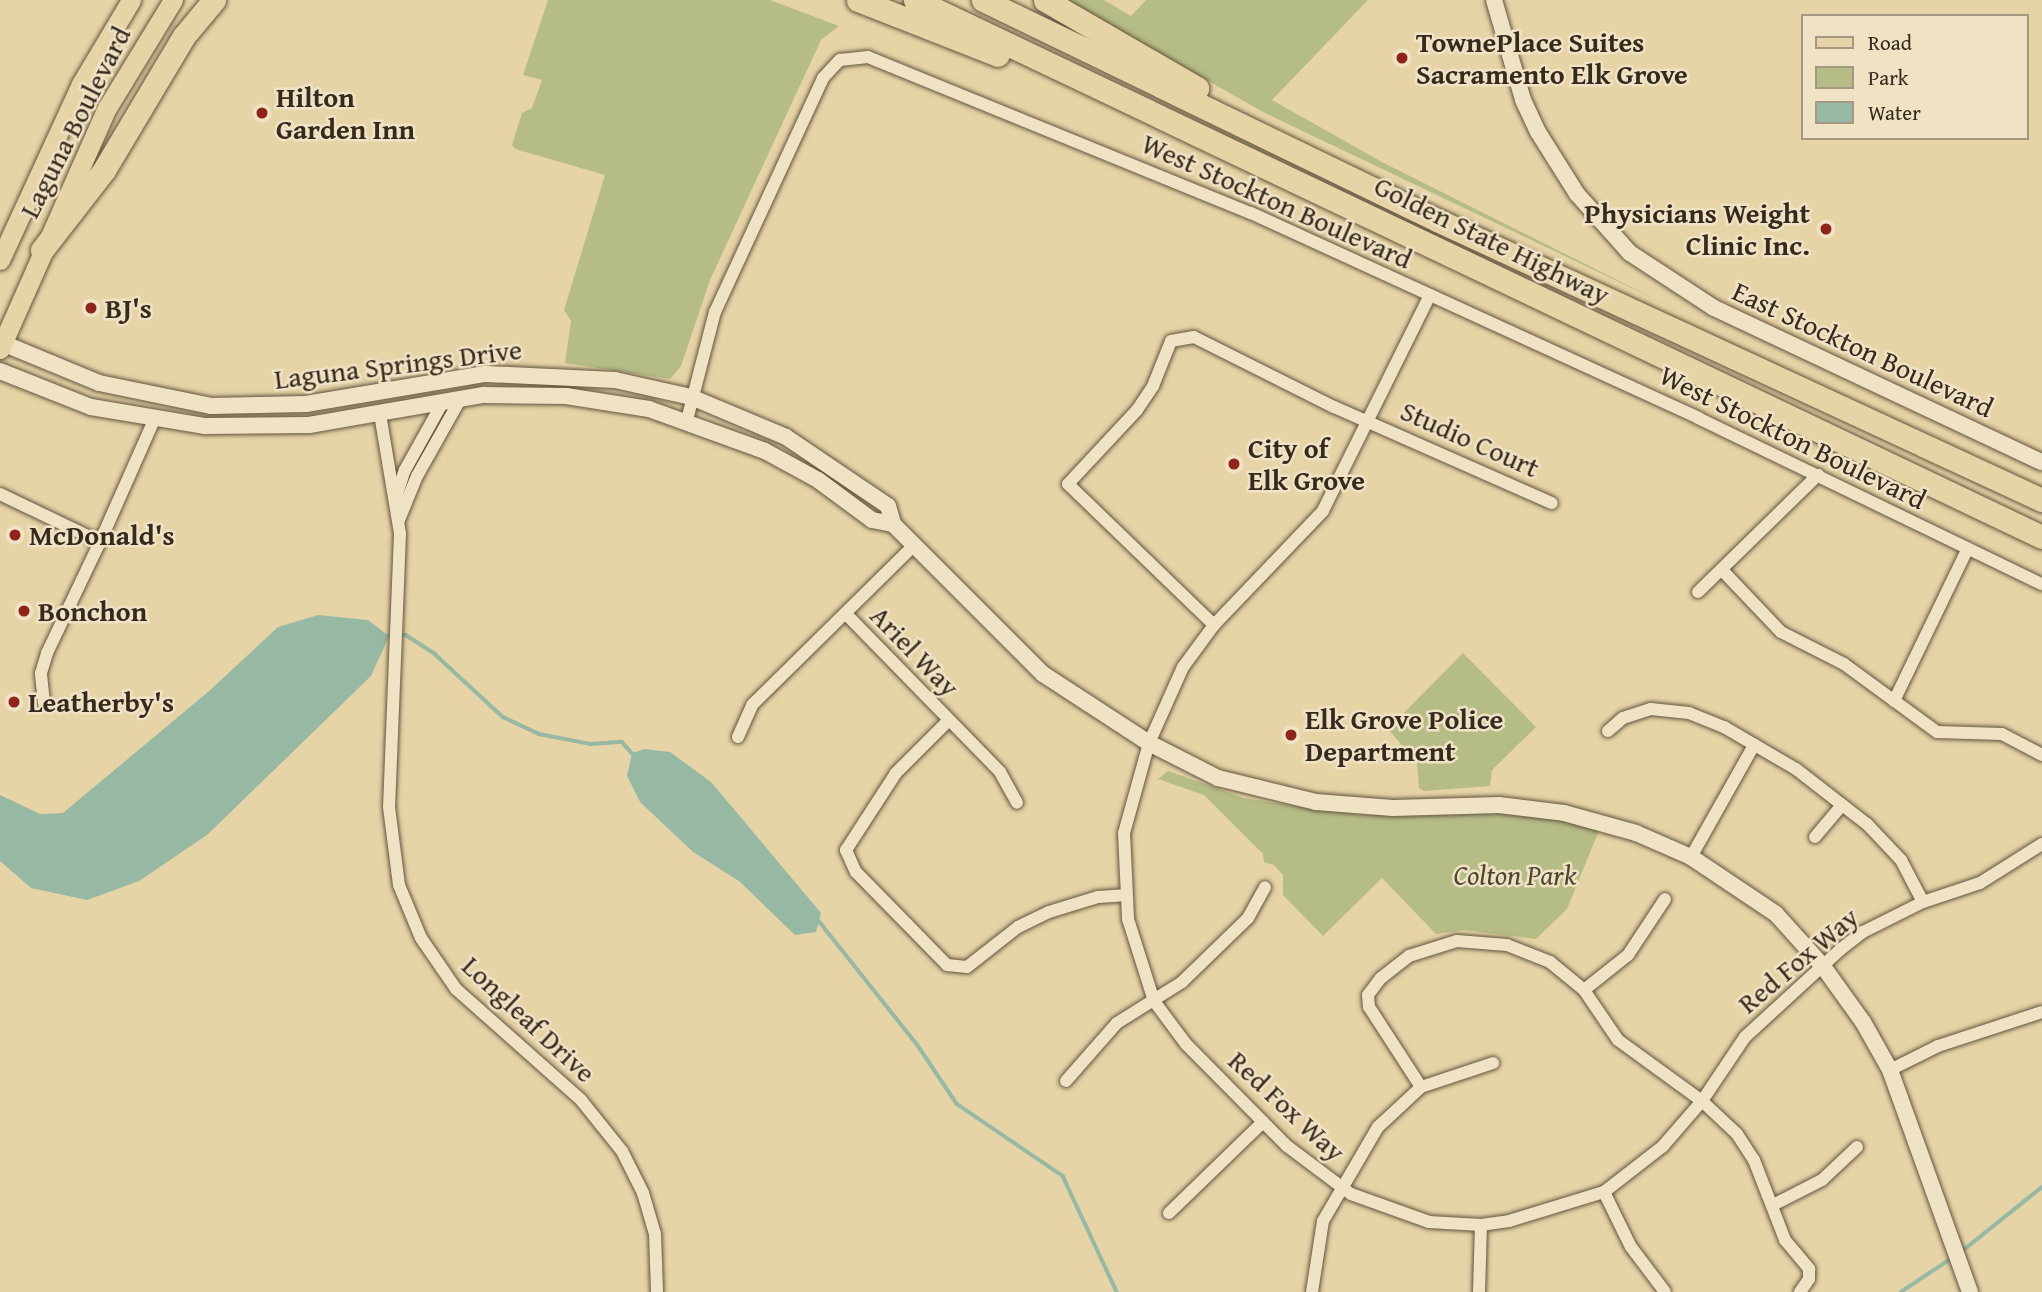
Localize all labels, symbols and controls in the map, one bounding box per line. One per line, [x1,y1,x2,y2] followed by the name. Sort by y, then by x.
[1800,14,2028,140] legend
[12,21,138,223] street label: Laguna Boulevard
[1416,25,1688,91] place label: TownePlace Suites Sacramento Elk Grove
[1868,27,1912,58] text: Road
[1394,50,1410,66] marker: TownePlace Suites Sacramento Elk Grove
[1868,62,1909,93] text: Park
[276,80,415,146] place label: Hilton Garden Inn
[1868,97,1921,128] text: Water
[254,105,270,121] marker: Hilton Garden Inn
[1137,126,1417,276] street label: West Stockton Boulevard
[1369,168,1615,312] street label: Golden State Highway
[1584,196,1810,262] place label: Physicians Weight Clinic Inc.
[1816,219,1836,239] marker: Physicians Weight Clinic Inc.
[1727,274,1999,424] street label: East Stockton Boulevard
[105,291,152,325] place label: BJ's
[83,300,99,316] marker: BJ's
[272,332,524,396] street label: Laguna Springs Drive
[1654,358,1932,516] street label: West Stockton Boulevard
[1396,394,1544,484] street label: Studio Court
[1248,431,1365,497] place label: City of Elk Grove
[1226,456,1242,472] marker: City of Elk Grove
[29,518,175,552] place label: McDonald's
[7,527,23,543] marker: McDonald's
[38,594,147,628] place label: Bonchon
[864,599,966,703] street label: Ariel Way
[16,603,32,619] marker: Bonchon
[28,685,174,719] place label: Leatherby's
[6,694,22,710] marker: Leatherby's
[1305,702,1503,768] place label: Elk Grove Police Department
[1283,727,1299,743] marker: Elk Grove Police Department
[1453,858,1577,892] park label: Colton Park
[1731,900,1865,1020] street label: Red Fox Way
[455,949,603,1089] street label: Longleaf Drive
[1222,1044,1352,1168] street label: Red Fox Way

